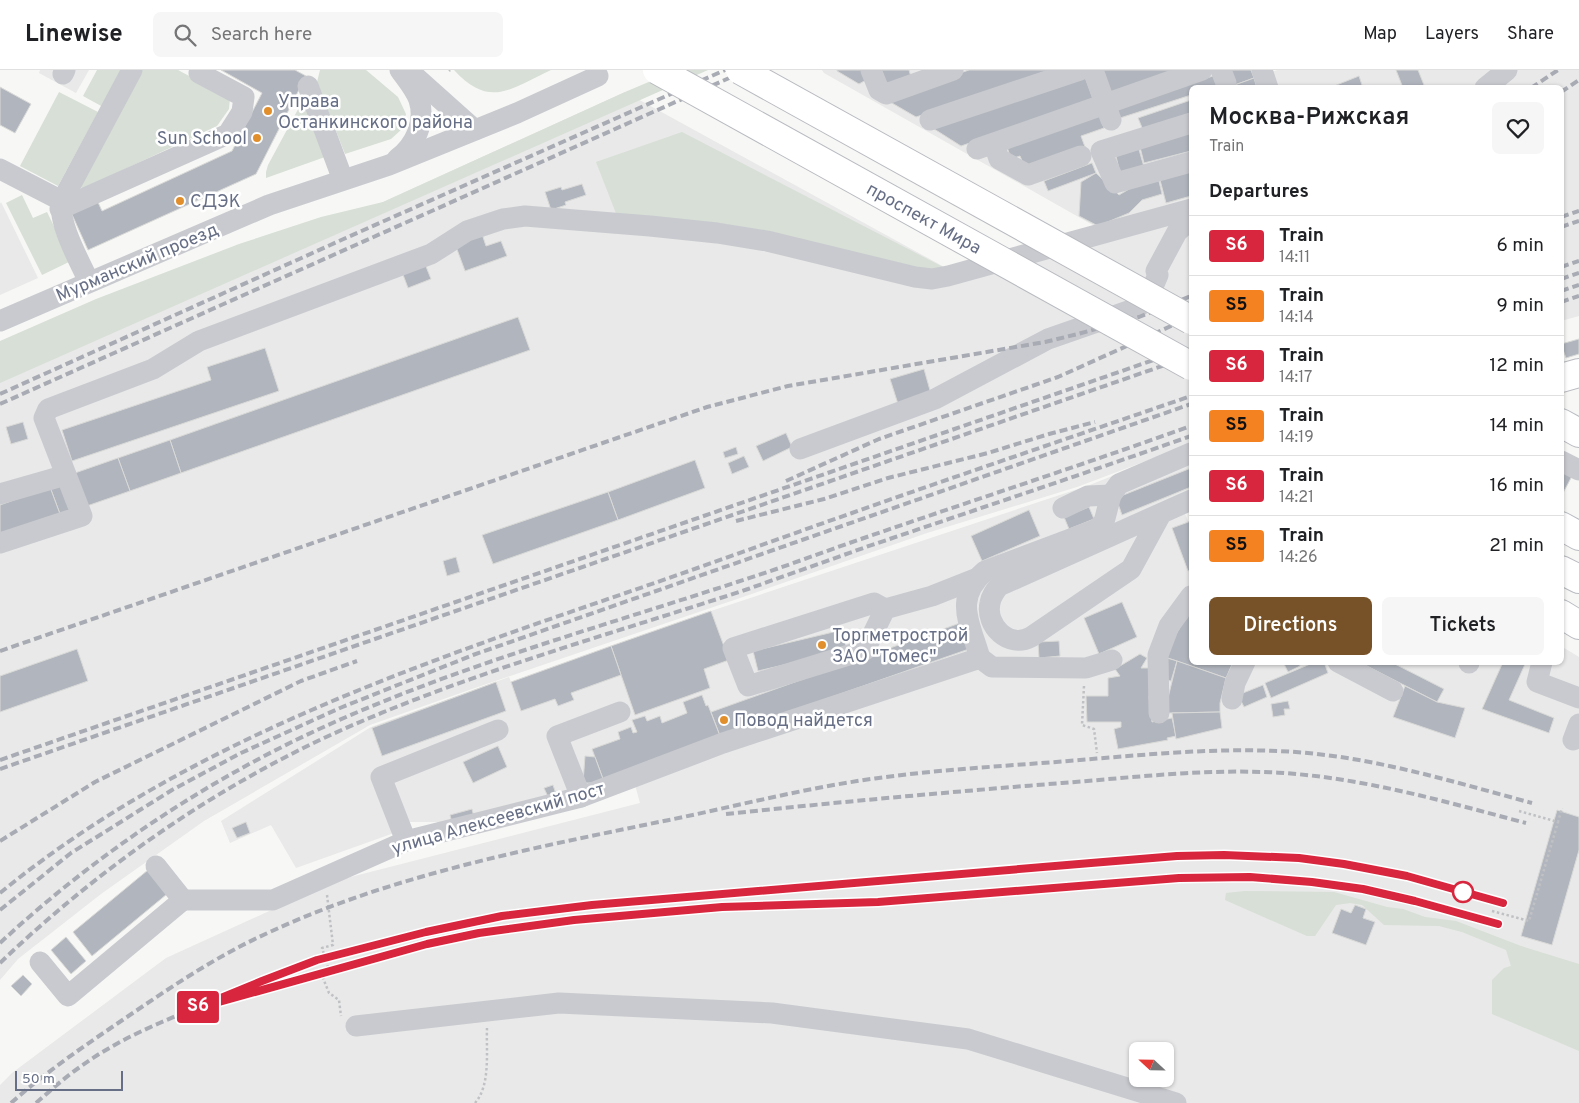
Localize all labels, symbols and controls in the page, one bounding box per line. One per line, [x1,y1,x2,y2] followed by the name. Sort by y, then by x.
[153,12,503,57] search box
[25,20,123,50] text: Linewise
[171,21,199,49] icon: search
[211,23,312,47] text: Search here
[1363,23,1397,46] text: Map
[1425,23,1479,46] text: Layers
[1507,23,1554,46] text: Share
[278,91,473,135] place label: Управа Останкинского района
[1492,102,1544,154] button: heart
[1209,103,1409,133] text: Москва-Рижская
[262,105,274,117] marker: Управа Останкинского района
[157,128,247,151] place label: Sun School
[251,132,263,144] marker: Sun School
[1209,137,1244,157] text: Train
[862,178,985,260] street label: проспект Мира
[1209,180,1309,204] text: Departures
[190,191,241,214] place label: СДЭК
[174,195,186,207] marker: СДЭК
[53,219,222,308] street label: Мурманский проезд
[1279,224,1324,248] text: Train
[1225,234,1248,257] text: S6
[1497,234,1544,258] text: 6 min
[1279,248,1310,268] text: 14:11
[1279,284,1324,308] text: Train
[1225,294,1248,317] text: S5
[1497,294,1544,318] text: 9 min
[1279,308,1314,328] text: 14:14
[1279,344,1324,368] text: Train
[1225,354,1248,377] text: S6
[1489,354,1544,378] text: 12 min
[1279,368,1312,388] text: 14:17
[1279,404,1324,428] text: Train
[1225,414,1248,437] text: S5
[1489,414,1544,438] text: 14 min
[1279,428,1314,448] text: 14:19
[1279,464,1324,488] text: Train
[1225,474,1248,497] text: S6
[1489,474,1544,498] text: 16 min
[1279,488,1314,508] text: 14:21
[1279,524,1324,548] text: Train
[1225,534,1248,557] text: S5
[1489,534,1544,558] text: 21 min
[1279,548,1318,568] text: 14:26
[1209,597,1372,655] button: Directions
[1382,597,1544,655] button: Tickets
[832,625,968,669] place label: Торгметрострой ЗАО "Томес"
[816,639,828,651] marker: Торгметрострой ЗАО "Томес"
[734,710,873,733] place label: Повод найдется
[718,714,730,726] marker: Повод найдется
[389,778,608,861] street label: улица Алексеевский пост
[1452,881,1474,903] unlabelled marker
[176,991,220,1023] line badge: S6
[187,995,209,1018] text: S6
[1129,1042,1174,1088] north arrow
[1129,1042,1174,1087] map controls
[15,1068,122,1091] scale bar
[22,1071,55,1088] text: 50 m

